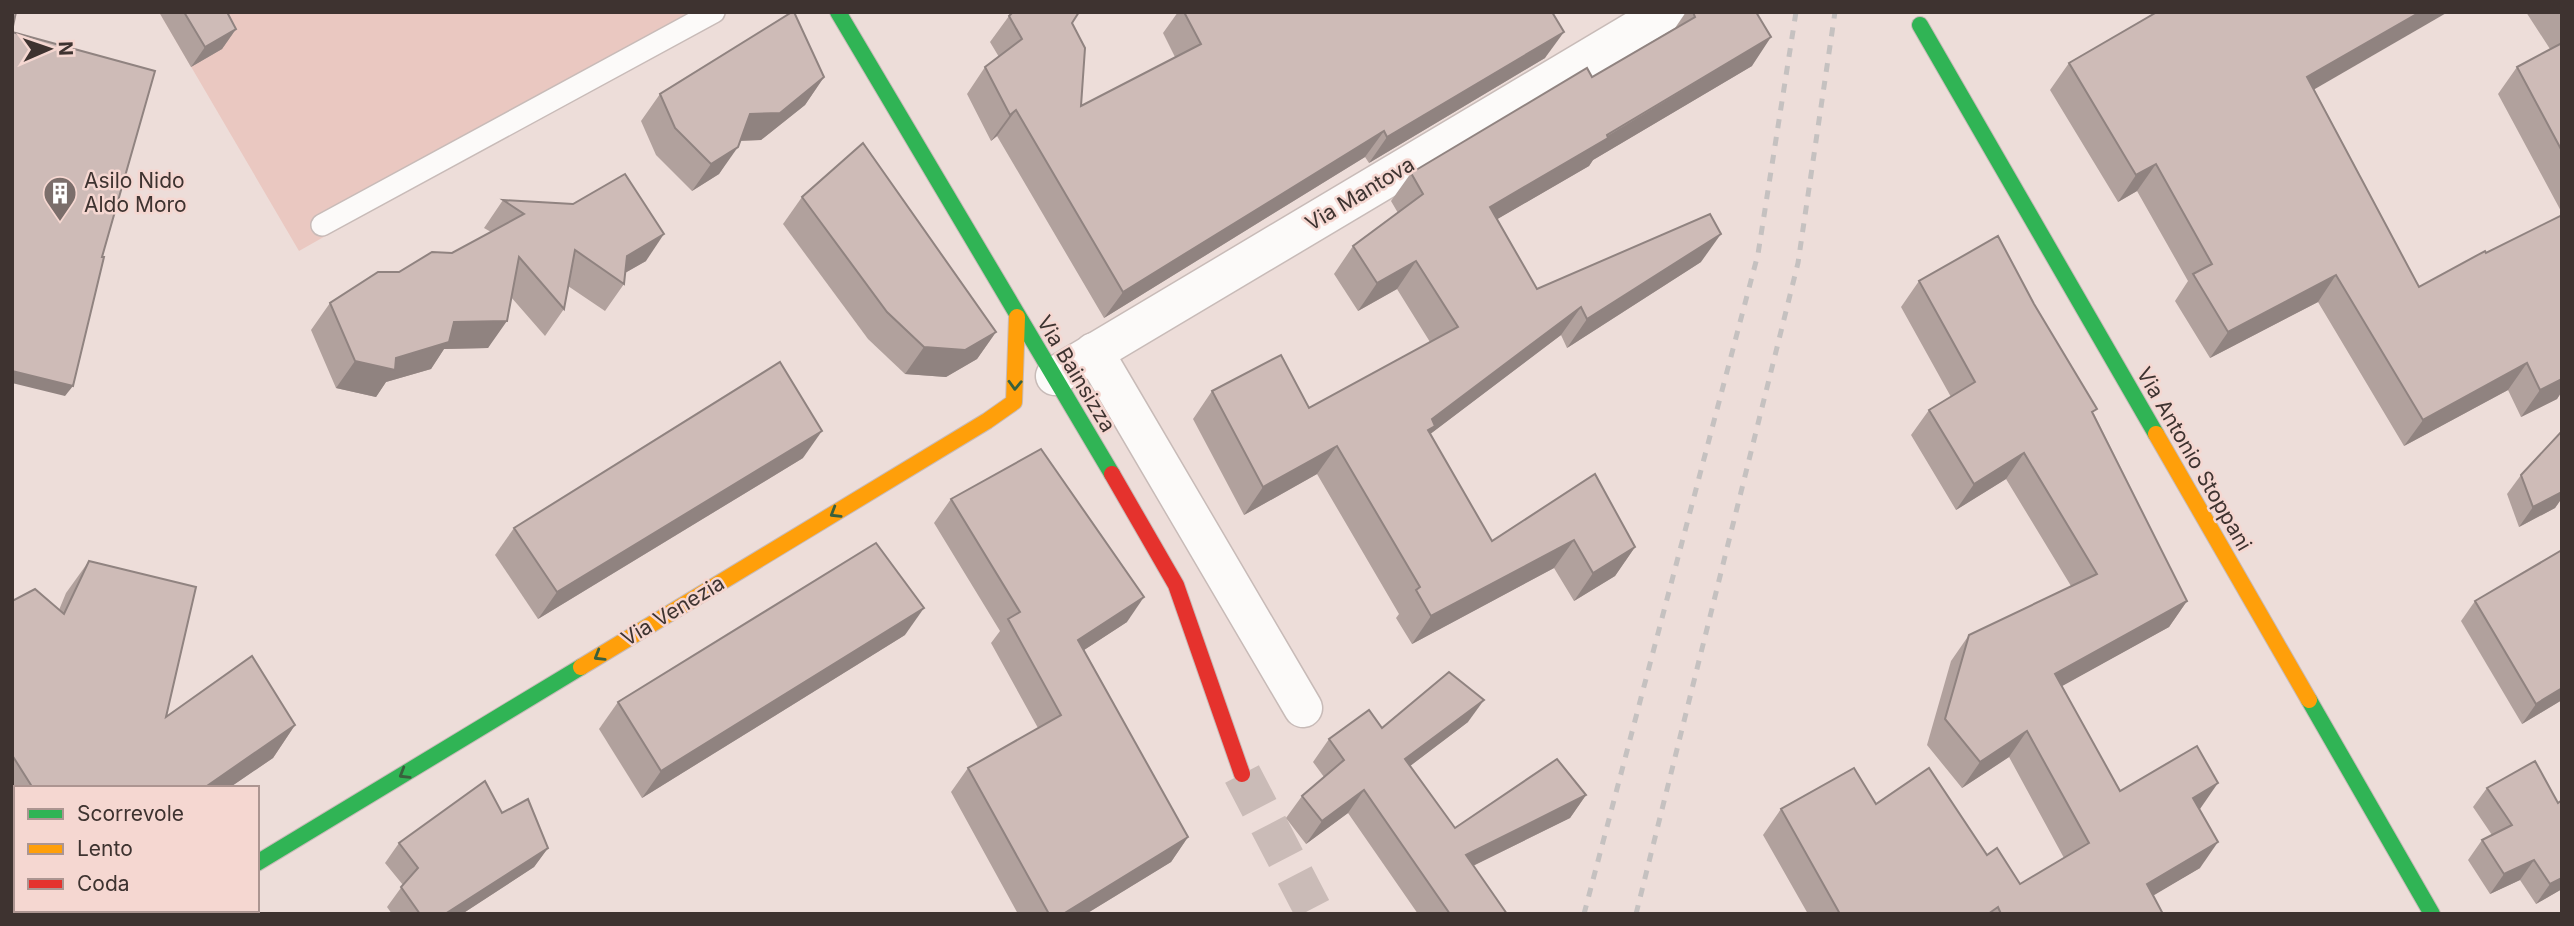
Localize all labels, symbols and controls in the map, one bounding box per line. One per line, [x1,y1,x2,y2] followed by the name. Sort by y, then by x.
[14,14,84,84] north arrow
[54,41,77,56] text: N
[1301,151,1419,236] street label: Via Mantova
[84,168,187,217] place label: Asilo Nido Aldo Moro
[41,174,79,223] building icon: Asilo Nido Aldo Moro
[1032,311,1121,437] street label: Via Bainsizza
[2132,363,2257,555] street label: Via Antonio Stoppani
[1007,380,1022,391] one-way arrow
[830,504,843,517] one-way arrow
[617,570,729,651] street label: Via Venezia
[593,648,606,661] one-way arrow
[399,765,412,778] one-way arrow
[14,786,259,912] legend
[77,801,184,826] text: Scorrevole
[77,836,133,861] text: Lento
[77,871,130,896] text: Coda

